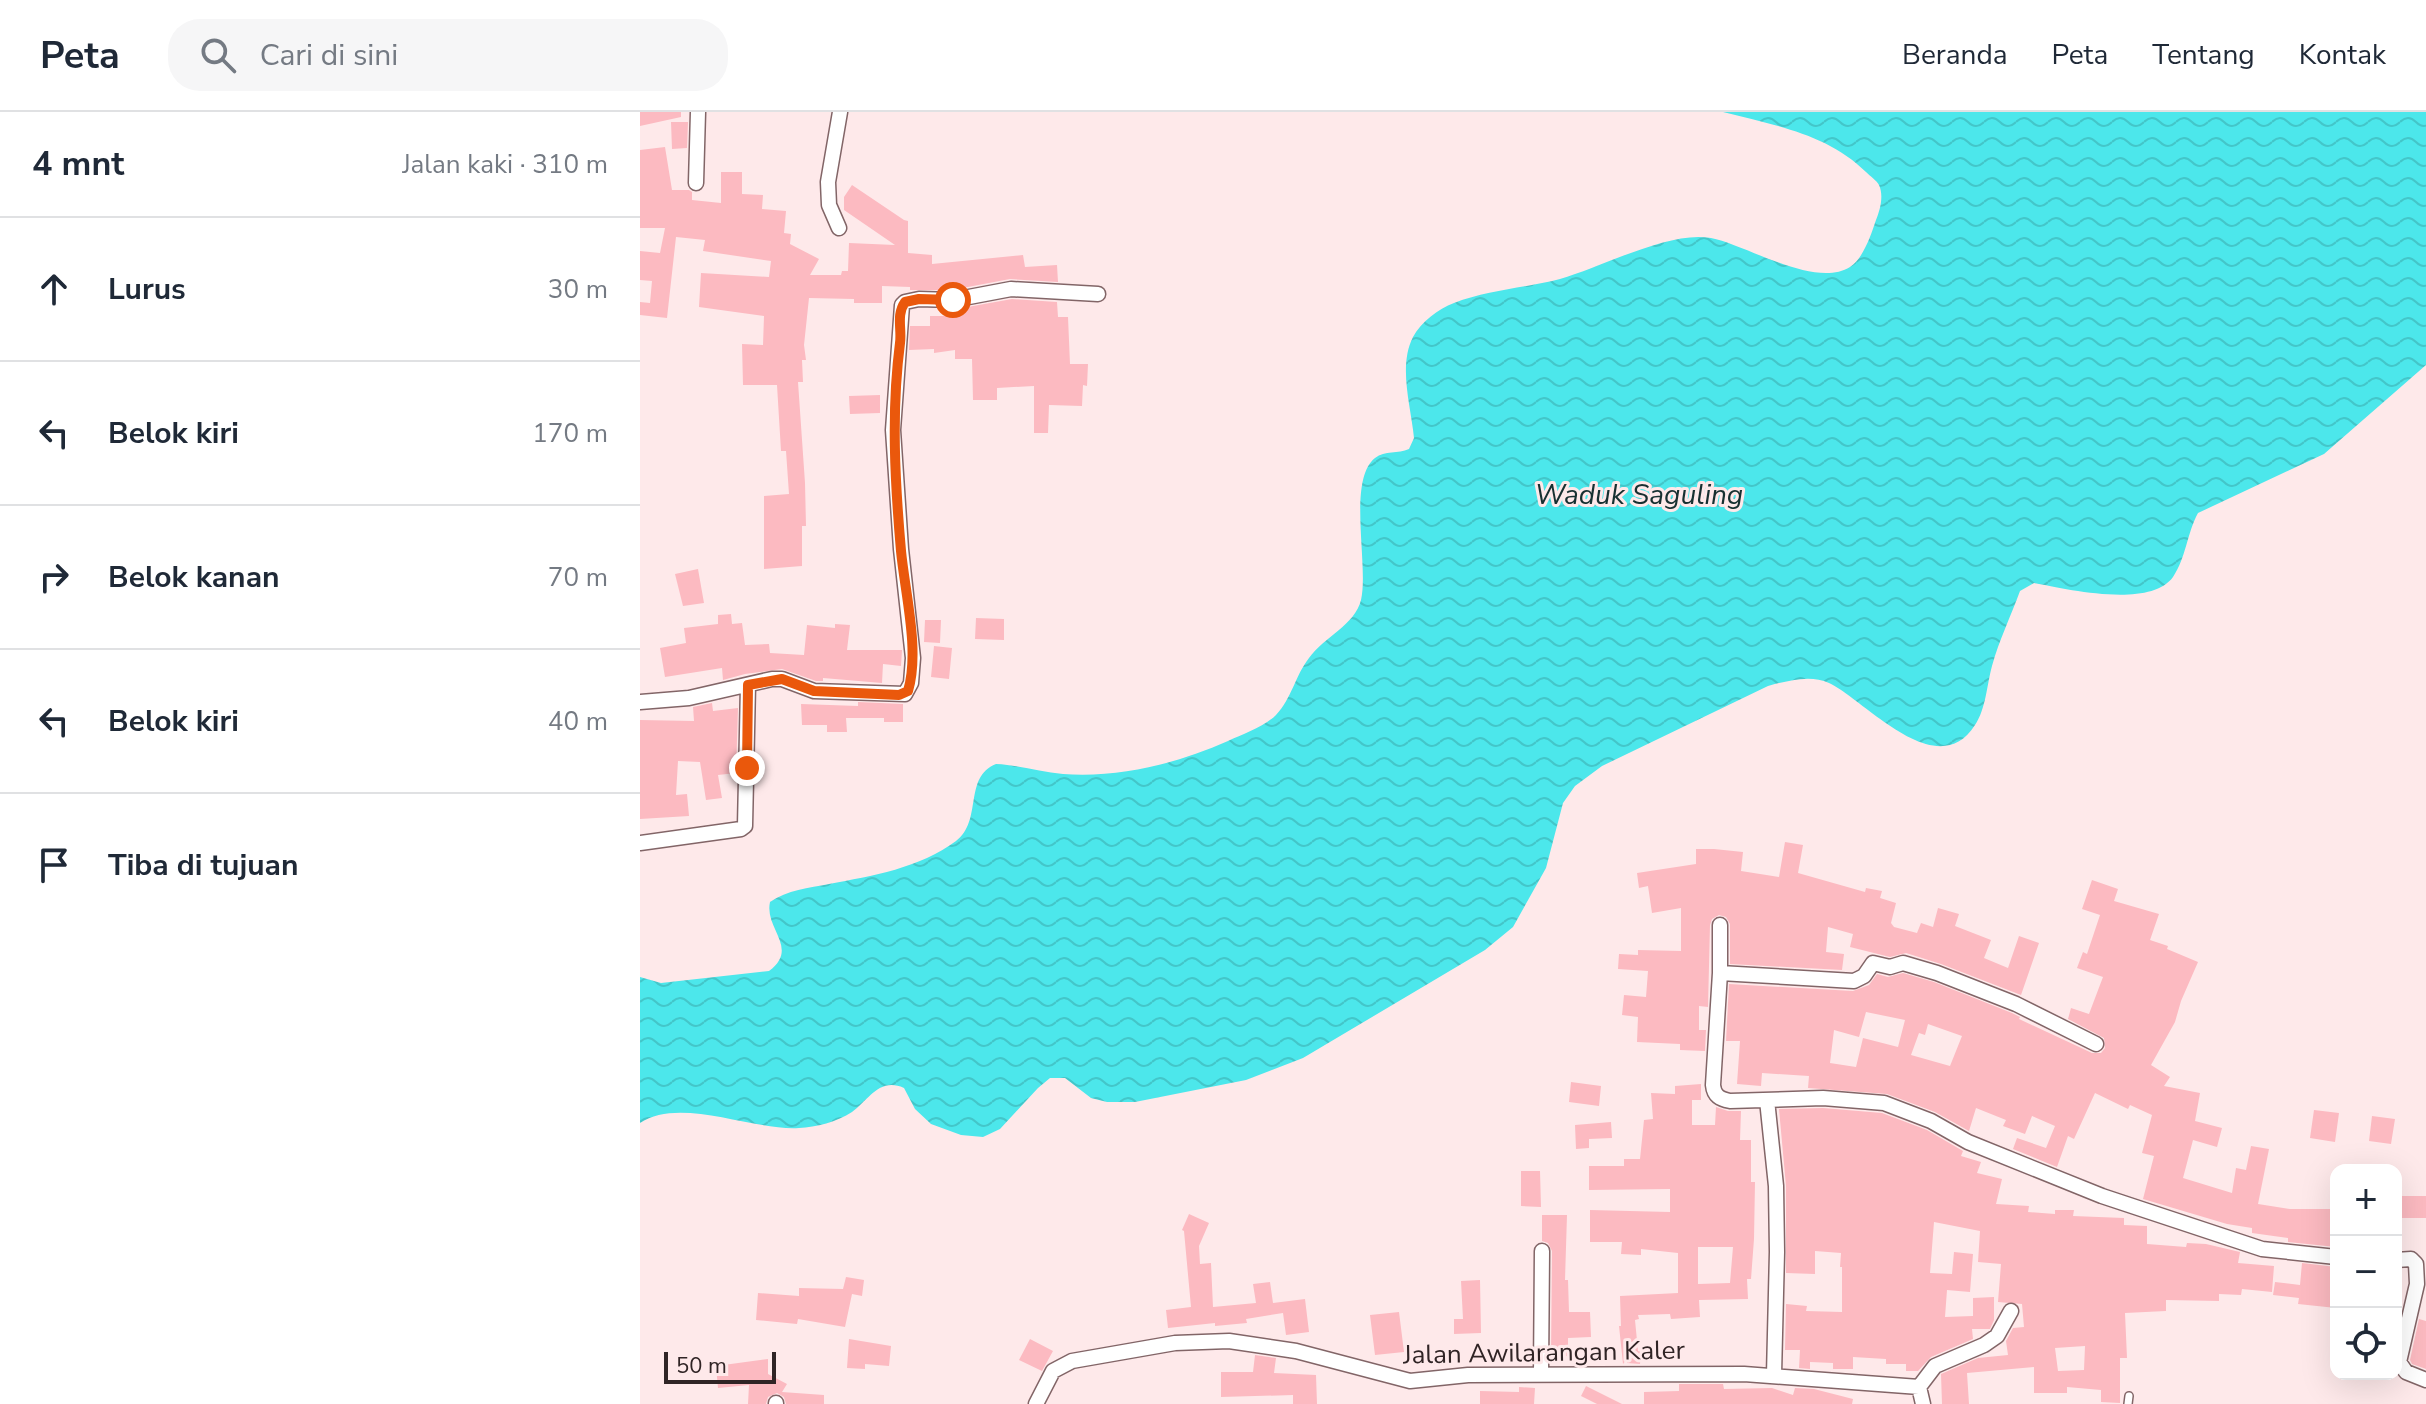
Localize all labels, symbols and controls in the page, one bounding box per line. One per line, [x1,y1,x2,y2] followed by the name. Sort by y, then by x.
[168,19,728,91] search box
[40,30,120,81] text: Peta
[196,33,240,77] icon: search
[260,35,398,76] text: Cari di sini
[1902,36,2008,74] text: Beranda
[2052,36,2108,74] text: Peta
[2152,36,2255,74] text: Tentang
[2299,36,2386,74] text: Kontak
[32,141,124,187] text: 4 mnt
[402,147,608,182] text: Jalan kaki · 310 m
[32,267,76,311] icon: ahead
[108,269,186,310] text: Lurus
[548,272,608,307] text: 30 m
[935,282,971,318] route start
[32,411,76,455] icon: left
[108,413,239,454] text: Belok kiri
[532,416,608,451] text: 170 m
[1535,476,1743,514] water label: Waduk Saguling
[32,555,76,599] icon: right
[108,557,280,598] text: Belok kanan
[548,560,608,595] text: 70 m
[32,699,76,743] icon: left
[108,701,239,742] text: Belok kiri
[548,704,608,739] text: 40 m
[729,750,765,786] route end
[32,843,76,887] icon: arrive
[108,845,299,886] text: Tiba di tujuan
[2330,1164,2402,1380] map controls
[2330,1164,2402,1236] button: +
[2330,1236,2402,1308] button: −
[2330,1308,2402,1380] button: locate
[1402,1333,1686,1372] street label: Jalan Awilarangan Kaler
[664,1348,776,1384] scale bar
[676,1351,727,1381] text: 50 m

